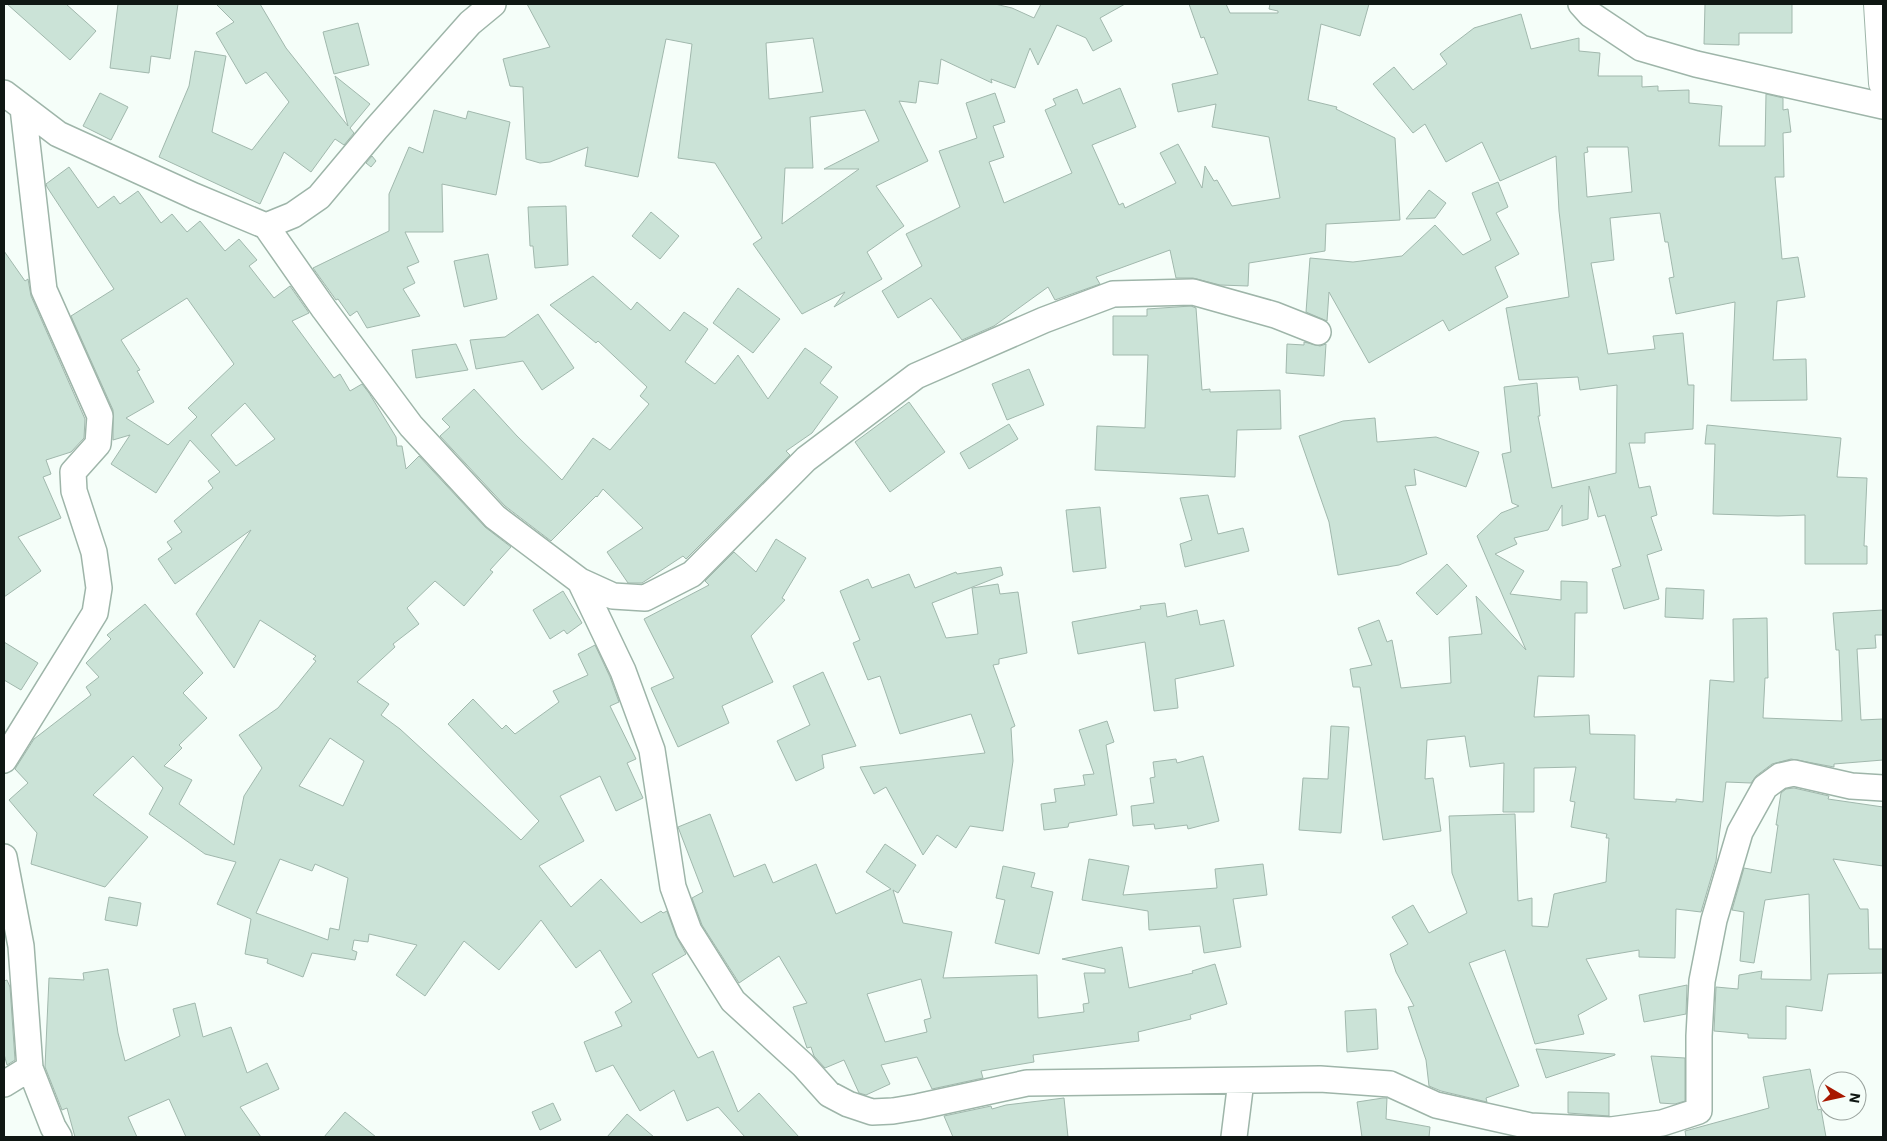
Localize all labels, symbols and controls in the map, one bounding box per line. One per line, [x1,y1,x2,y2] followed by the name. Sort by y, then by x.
[1817,1071,1867,1121] north arrow
[1845,1092,1865,1104] text: N

